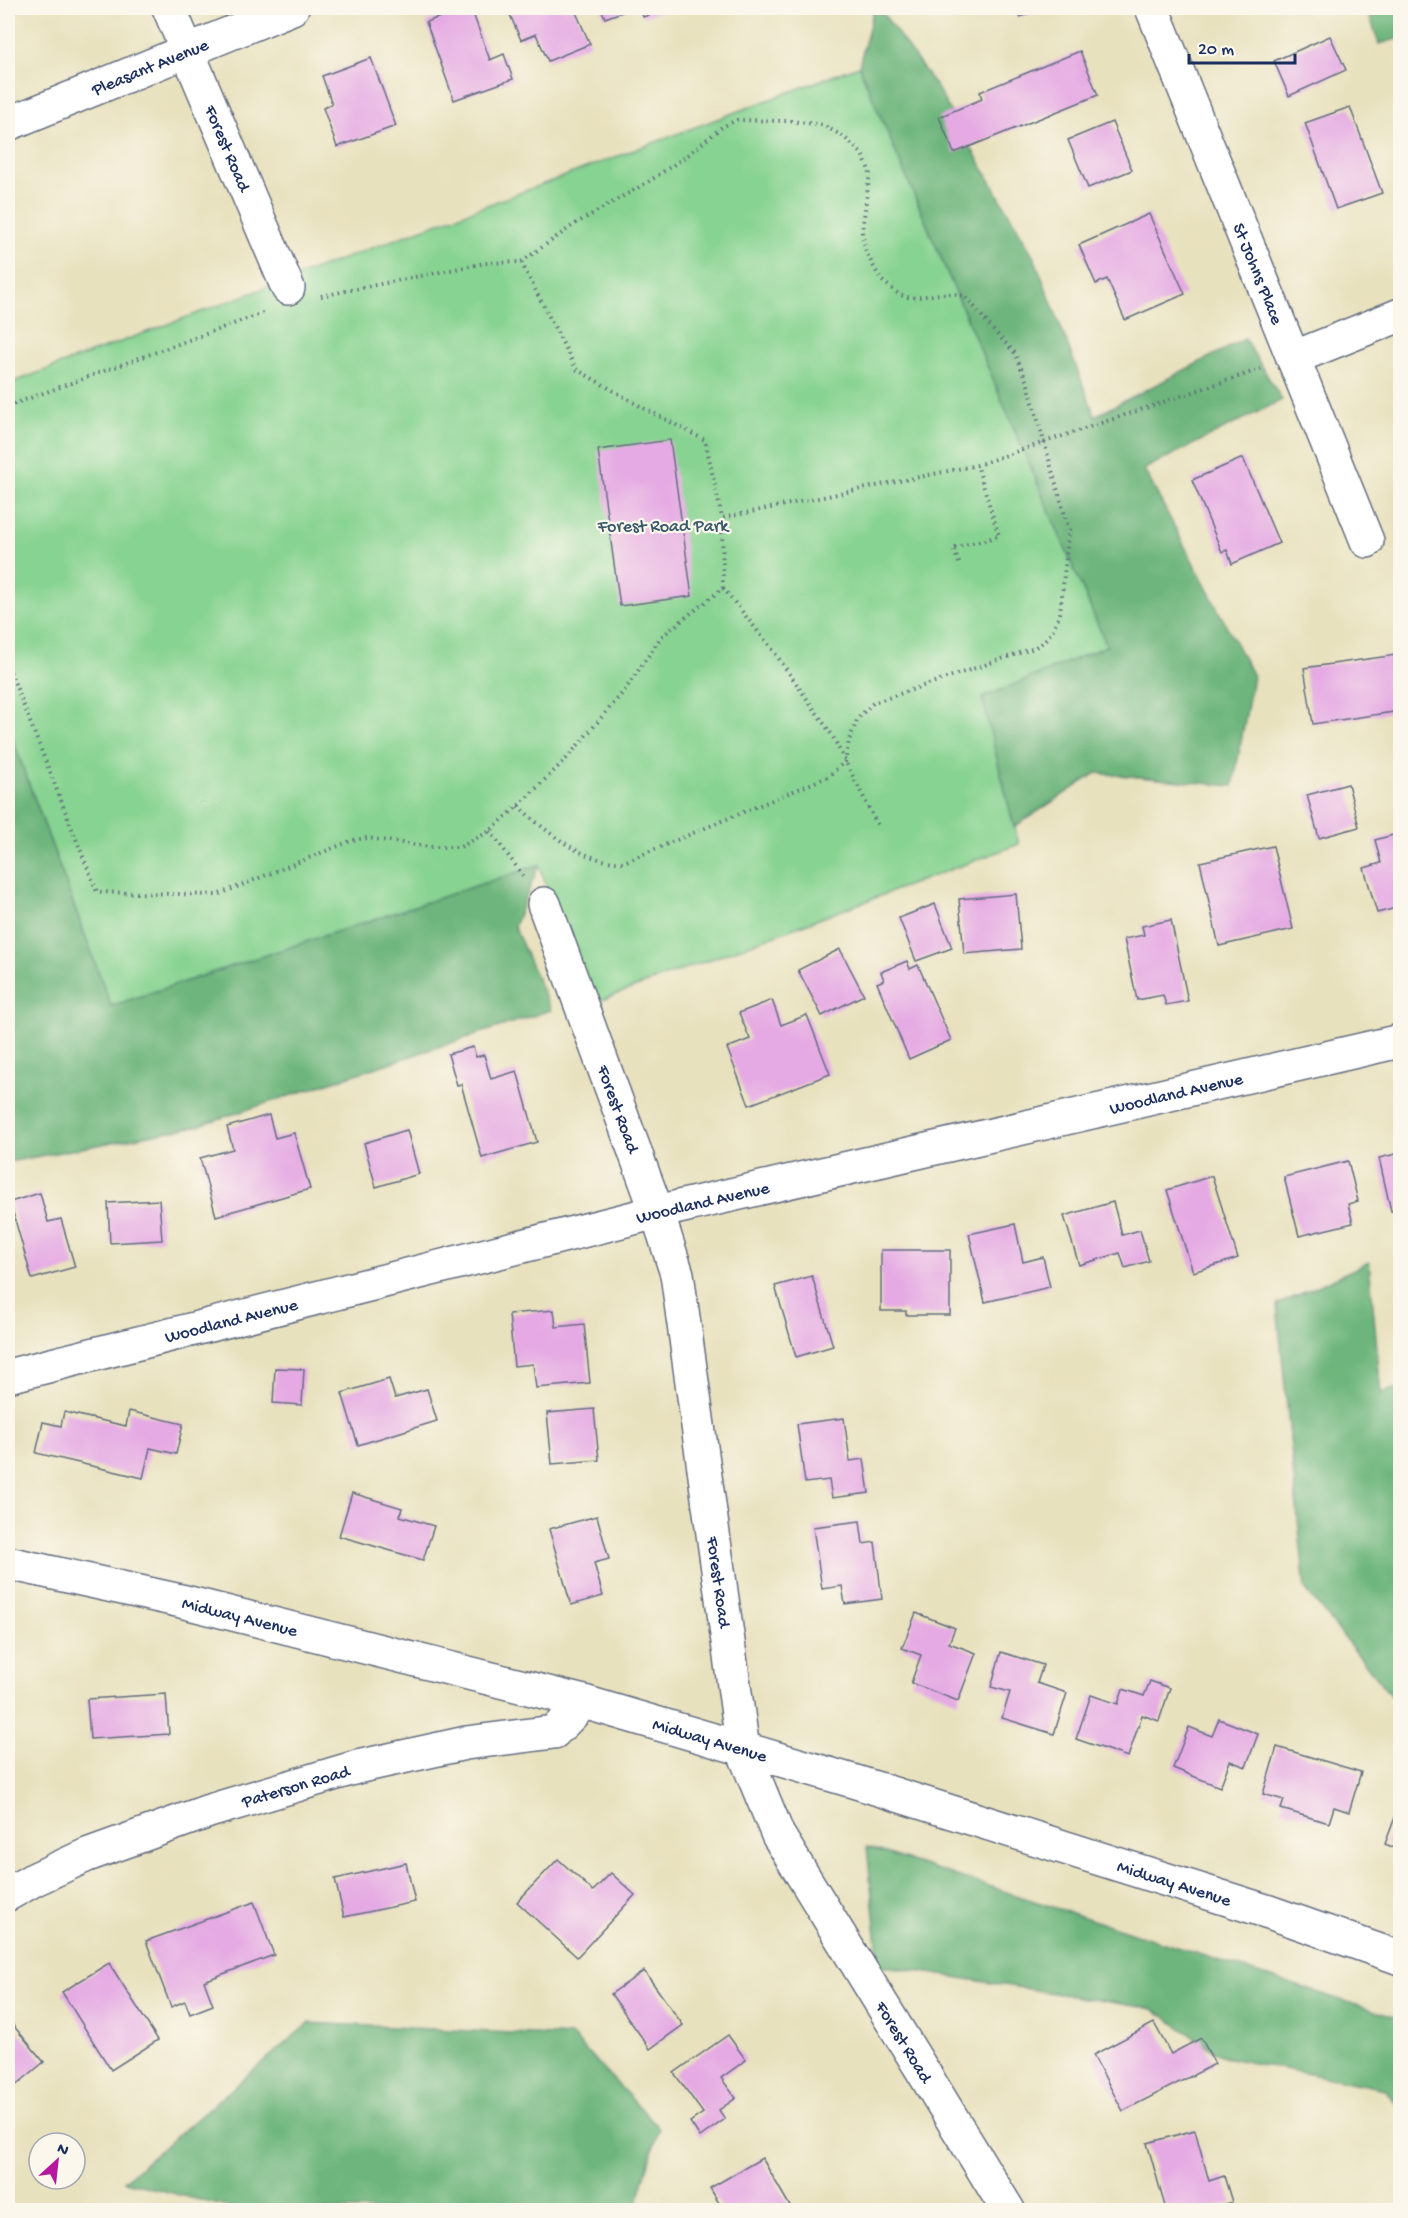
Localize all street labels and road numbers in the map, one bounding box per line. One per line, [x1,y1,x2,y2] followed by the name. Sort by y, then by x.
[88,35,213,102] street label: Pleasant Avenue
[198,102,254,197] street label: Forest Road
[1227,220,1287,329] street label: St Johns Place
[591,1062,643,1158] street label: Forest Road
[1108,1069,1246,1120] street label: Woodland Avenue
[634,1178,772,1230] street label: Woodland Avenue
[163,1295,301,1349] street label: Woodland Avenue
[700,1534,734,1631] street label: Forest Road
[180,1594,300,1643] street label: Midway Avenue
[650,1715,770,1768] street label: Midway Avenue
[239,1761,354,1814] street label: Paterson Road
[1114,1857,1234,1913] street label: Midway Avenue
[869,1997,936,2089] street label: Forest Road

